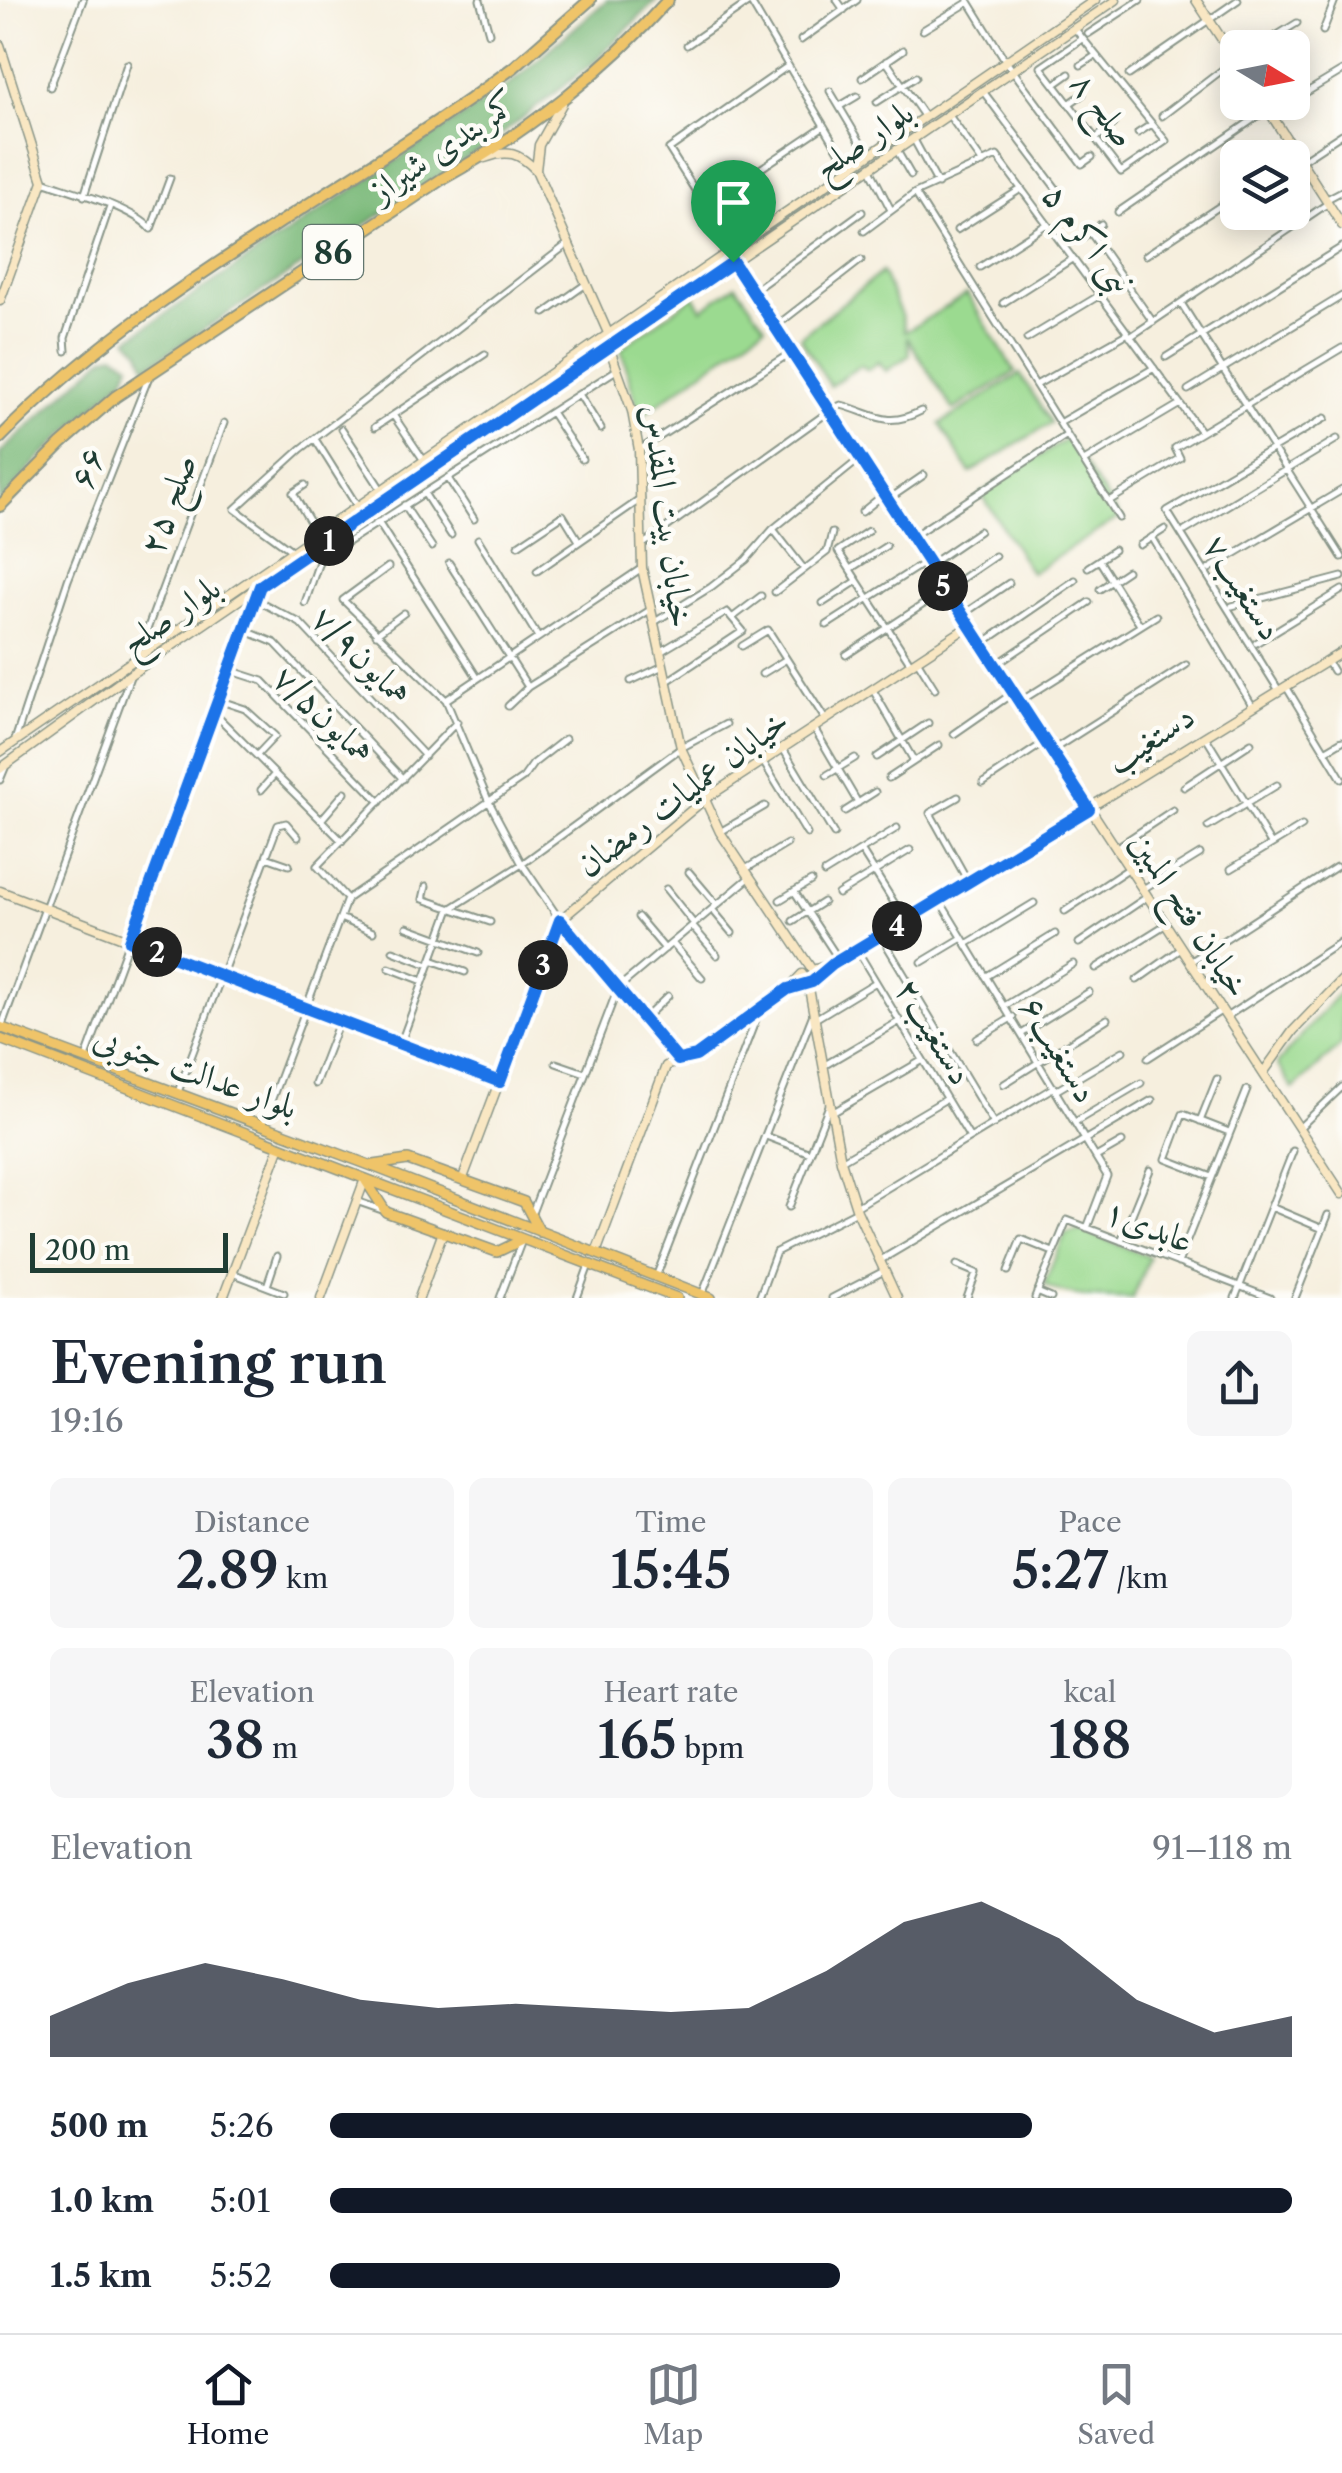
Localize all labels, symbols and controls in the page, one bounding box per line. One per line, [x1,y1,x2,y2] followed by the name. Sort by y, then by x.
[1220,30,1310,120] north arrow
[1220,30,1310,230] map controls
[1054,63,1146,161] street label: ۸ صلح
[358,81,526,214] street label: کمربندی شیراز
[805,90,927,196] street label: بلوار صلح
[1220,140,1310,230] button: layers
[691,160,776,263] pin
[706,175,761,230] icon: arrive
[1026,175,1144,309] street label: نبی اکرم ۵
[303,225,363,279] road number: 86
[634,402,704,630] street label: خیابان بیت المقدس
[58,440,114,494] street label: ۶۶
[129,448,214,564] street label: صلح ۲۵
[304,516,354,566] pin: 1
[323,524,335,558] text: 1
[1193,526,1293,649] street label: دستغیب۷
[918,561,968,611] pin: 5
[112,565,234,671] street label: بلوار صلح
[935,569,951,603] text: 5
[302,596,421,715] street label: همایون۷/۹
[264,656,383,773] street label: همایون۷/۵
[1098,694,1203,784] street label: دستغیب
[568,698,796,886] street label: خیابان عملیات رمضان
[1113,823,1261,1011] street label: خیابان فتح المبین
[872,901,922,951] pin: 4
[889,909,905,943] text: 4
[132,927,182,977] pin: 2
[149,935,165,969] text: 2
[518,940,568,990] pin: 3
[535,948,551,982] text: 3
[885,970,984,1093] street label: ۲دستغیب
[1010,988,1109,1111] street label: دستغیب۶
[87,1014,304,1132] street label: بلوار عدالت جنوبی
[1098,1188,1200,1262] street label: ۱عابدی
[30,1228,228,1272] scale bar
[45,1233,130,1267] text: 200 m
[50,1330,387,1397] text: Evening run
[1187,1331,1292,1436] button: share
[50,1401,123,1440] text: 19:16
[194,1505,310,1539] text: Distance
[636,1505,706,1539] text: Time
[1058,1505,1122,1539] text: Pace
[176,1539,279,1601] text: 2.89
[611,1539,731,1601] text: 15:45
[1012,1539,1109,1601] text: 5:27
[279,1561,328,1595] text: km
[1109,1561,1168,1595] text: /km
[189,1675,315,1709] text: Elevation
[604,1675,738,1709] text: Heart rate
[1064,1675,1116,1709] text: kcal
[206,1709,264,1771] text: 38
[598,1709,677,1771] text: 165
[1049,1709,1131,1771] text: 188
[264,1731,298,1765] text: m
[677,1731,744,1765] text: bpm
[50,1828,193,1867] text: Elevation
[1152,1828,1292,1867] text: 91–118 m
[50,2106,148,2145] text: 500 m
[210,2106,274,2145] text: 5:26
[50,2181,154,2220] text: 1.0 km
[210,2181,270,2220] text: 5:01
[50,2256,152,2295] text: 1.5 km
[210,2256,272,2295] text: 5:52
[187,2357,269,2451] tab: Home
[643,2357,703,2451] tab: Map
[1077,2357,1155,2451] tab: Saved

